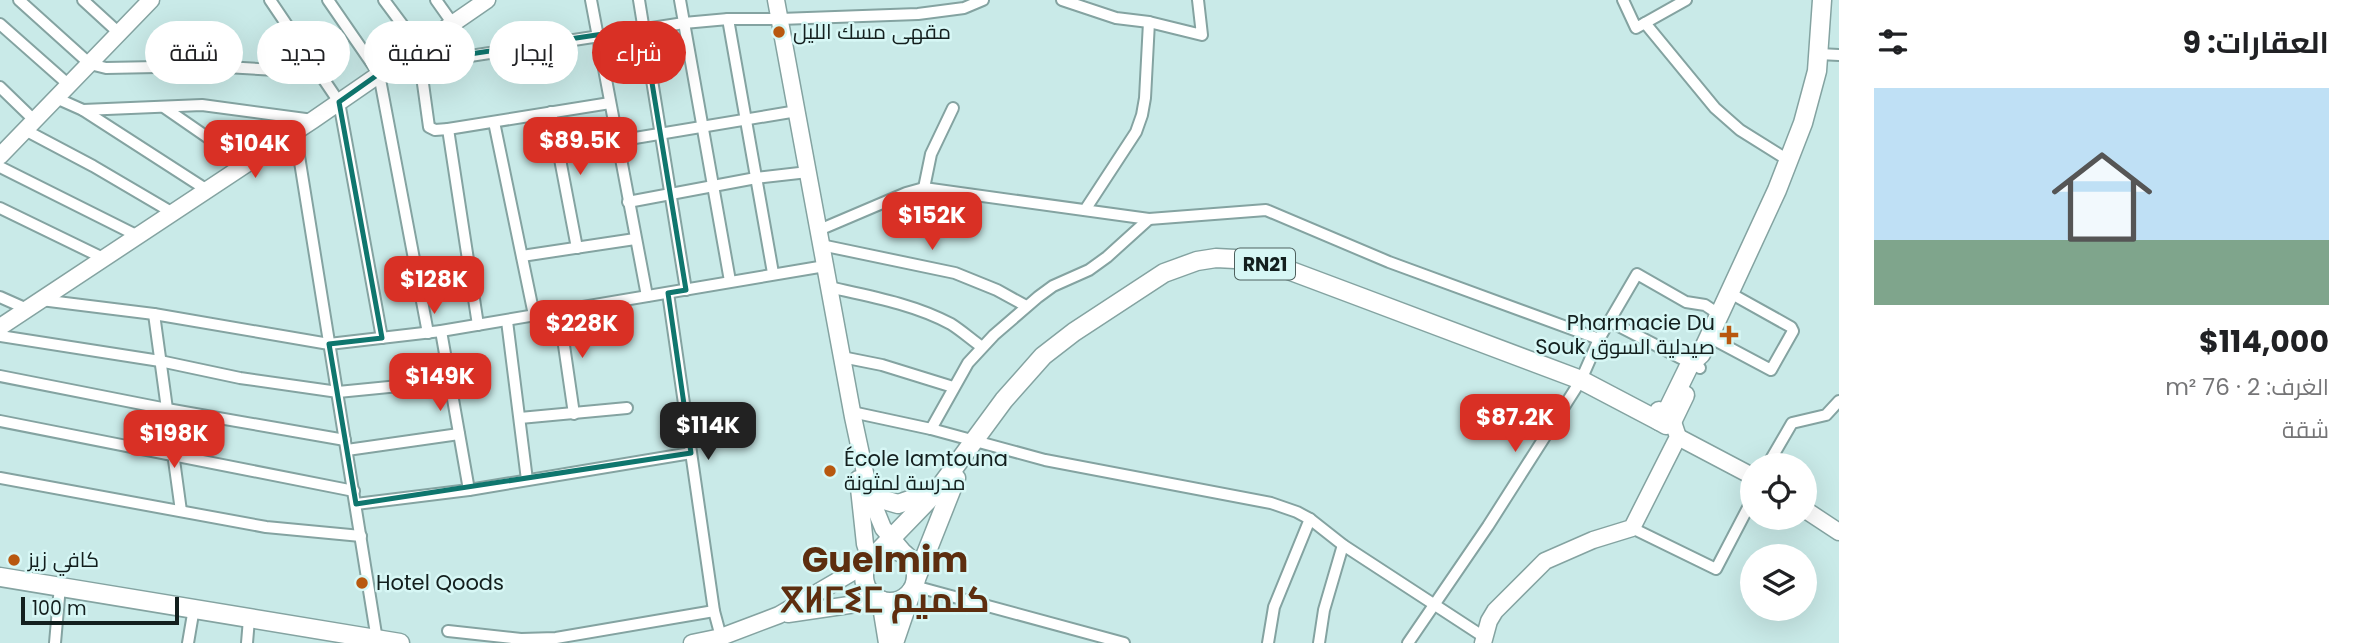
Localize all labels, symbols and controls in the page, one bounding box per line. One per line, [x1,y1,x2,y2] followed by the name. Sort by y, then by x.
[793,17,951,46] place label: مقهى مسك الليل
[145,21,243,84] chip: شقة
[257,21,350,84] chip: جديد
[364,21,475,84] chip: تصفية
[489,21,578,84] chip: إيجار
[592,21,686,84] chip: شراء
[2182,21,2329,64] text: العقارات: 9
[1874,23,1912,61] icon: filters
[771,24,787,40] marker: مقهى مسك الليل
[523,118,637,177] pin: $89.5K
[206,120,304,180] pin: $104K
[539,124,621,156] text: $89.5K
[220,127,290,159] text: $104K
[2039,134,2165,260] icon: home
[883,192,981,252] pin: $152K
[898,199,966,231] text: $152K
[1235,248,1295,280] road number: RN21
[385,256,483,316] pin: $128K
[400,263,468,295] text: $128K
[533,300,631,360] pin: $228K
[546,307,618,339] text: $228K
[1535,308,1715,361] place label: Pharmacie Du Souk صيدلية السوق
[2199,320,2329,363] text: $114,000
[1721,327,1737,343] marker: Pharmacie Du Souk صيدلية السوق
[391,354,489,413] pin: $149K
[405,360,475,392] text: $149K
[2165,371,2329,403] text: الغرف: 2 · 76 m²
[1458,394,1572,454] pin: $87.2K
[1476,401,1554,433] text: $87.2K
[659,402,757,462] pin: $114K
[676,409,740,441] text: $114K
[125,410,223,470] pin: $198K
[2282,414,2329,446] text: شقة
[140,417,208,449] text: $198K
[844,444,1008,497] place label: École lamtouna مدرسة لمثونة
[1740,453,1817,621] map controls
[1740,453,1817,530] button: locate
[822,463,838,479] marker: École lamtouna مدرسة لمثونة
[780,535,990,624] district label: Guelmim ⴳⵍⵎⵉⵎ كلميم
[1740,544,1817,621] button: layers
[27,545,99,576] place label: كافي زيز
[6,552,22,568] marker: كافي زيز
[376,568,504,597] place label: Hotel Qoods
[354,575,370,591] marker: Hotel Qoods
[21,594,178,626] scale bar
[32,595,87,622] text: 100 m

